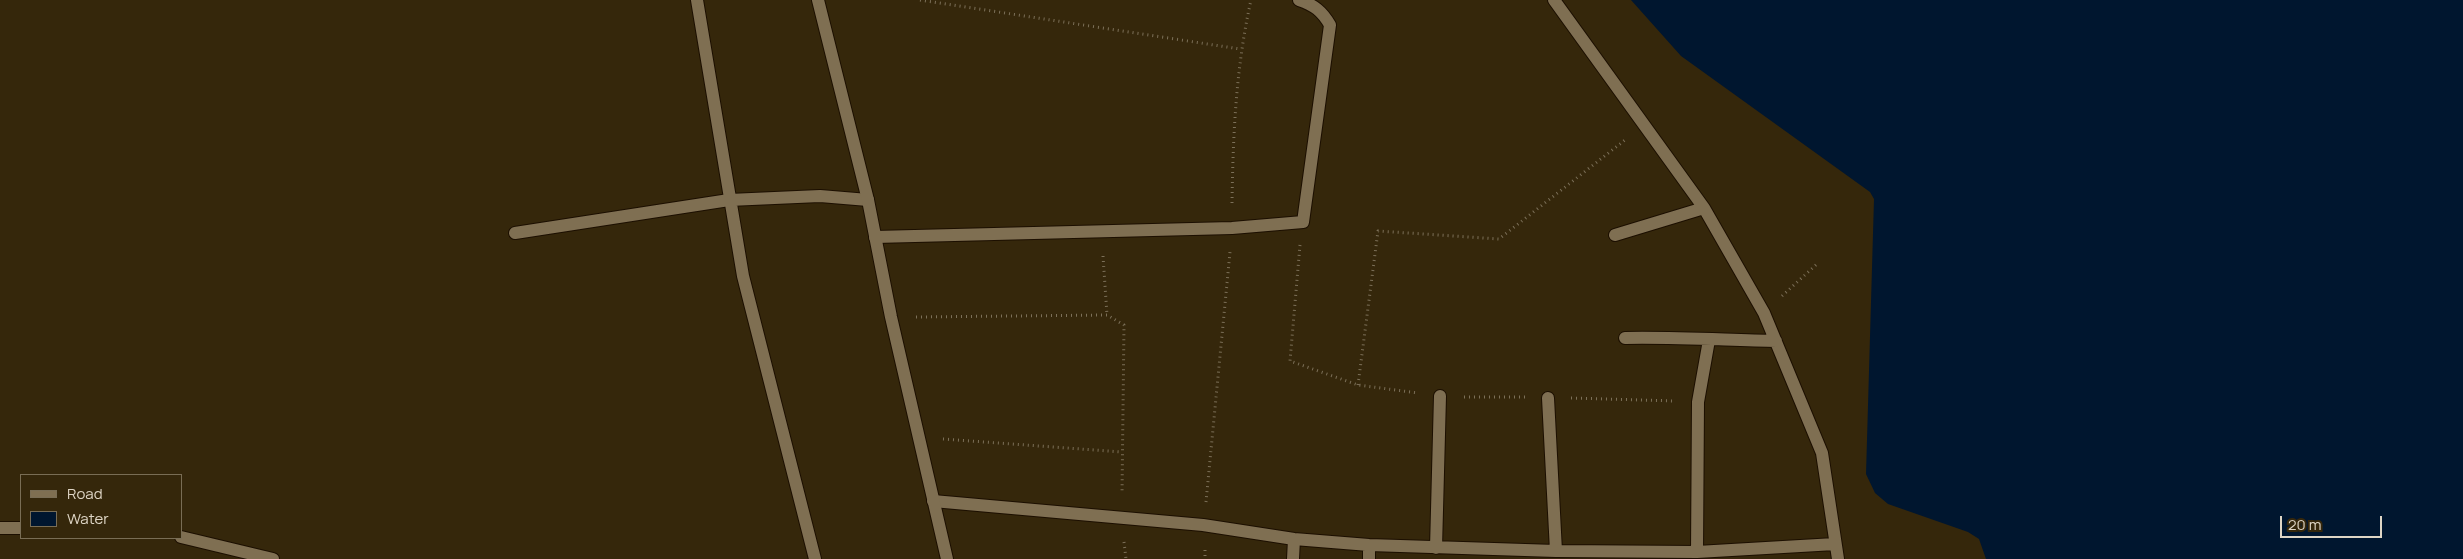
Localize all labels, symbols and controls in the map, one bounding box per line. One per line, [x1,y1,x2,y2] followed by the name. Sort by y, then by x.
[20,474,182,539] legend
[67,483,103,504] text: Road
[2283,506,2386,538] scale bar
[67,508,109,529] text: Water
[2288,514,2321,535] text: 20 m

